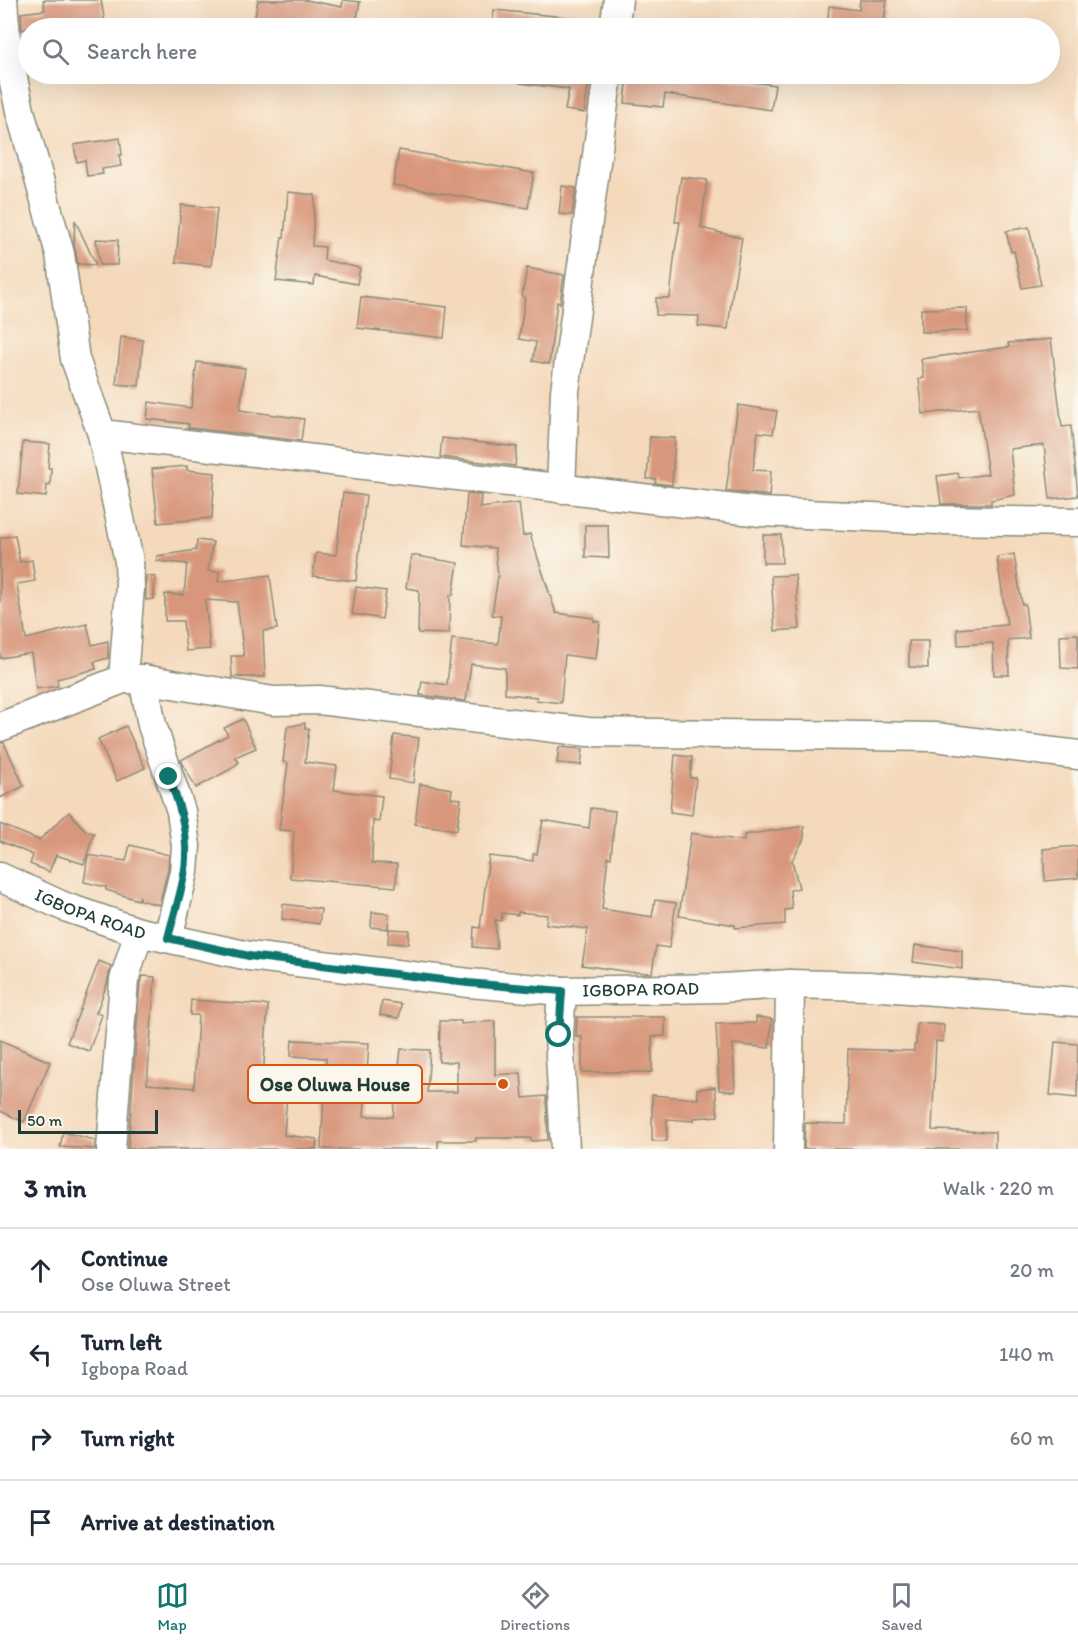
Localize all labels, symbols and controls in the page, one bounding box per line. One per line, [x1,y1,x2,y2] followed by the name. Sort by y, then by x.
[18,18,1060,84] search box
[39,35,72,68] icon: search
[87,38,197,65] text: Search here
[155,763,181,789] route end
[31,884,148,944] street label: IGBOPA ROAD
[582,977,699,1002] street label: IGBOPA ROAD
[545,1021,571,1047] route start
[248,1065,422,1103] callout: Ose Oluwa House
[260,1072,411,1096] text: Ose Oluwa House
[18,1107,158,1134] scale bar
[27,1111,62,1130] text: 50 m
[24,1172,86,1204] text: 3 min
[943,1176,1054,1200] text: Walk · 220 m
[81,1245,168,1272] text: Continue
[24,1254,57,1287] icon: ahead
[1010,1258,1054,1282] text: 20 m
[81,1272,231,1296] text: Ose Oluwa Street
[81,1329,162,1356] text: Turn left
[24,1338,57,1371] icon: left
[999,1342,1054,1366] text: 140 m
[81,1356,188,1380] text: Igbopa Road
[24,1422,57,1455] icon: right
[81,1425,175,1452] text: Turn right
[1010,1426,1054,1450] text: 60 m
[24,1506,57,1539] icon: arrive
[81,1509,275,1536] text: Arrive at destination
[156,1579,189,1634] tab: Map
[500,1579,570,1634] tab: Directions
[882,1579,922,1634] tab: Saved

